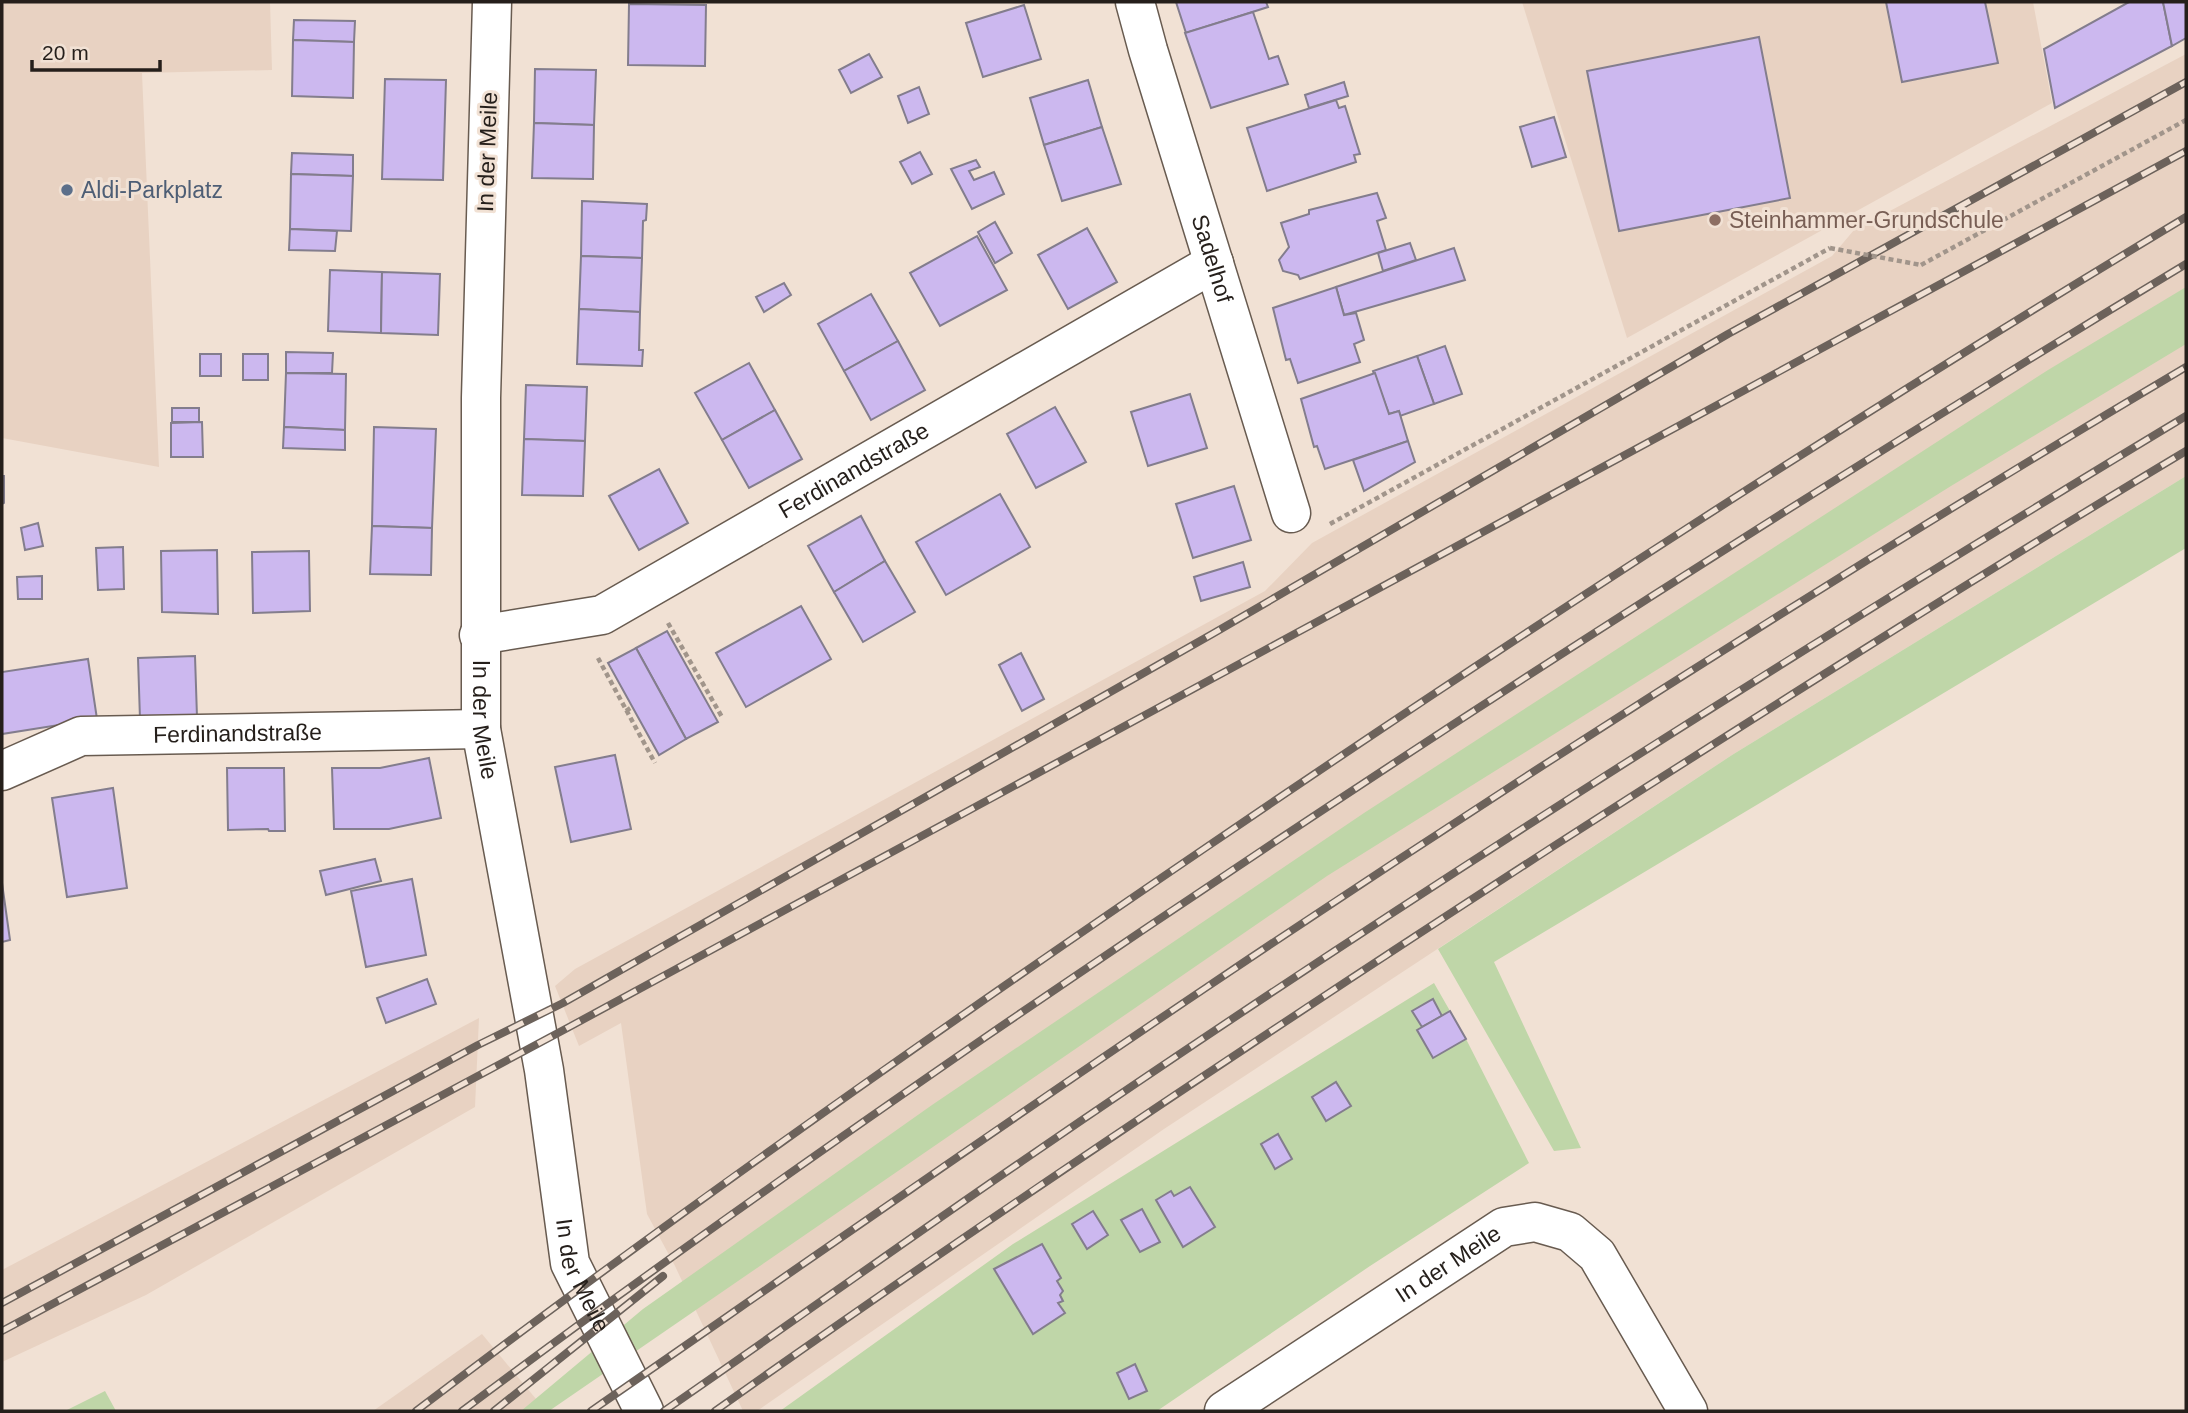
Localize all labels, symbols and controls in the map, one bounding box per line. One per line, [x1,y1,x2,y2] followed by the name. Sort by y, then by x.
[32,28,159,72] scale bar
[42,41,89,64] text: 20 m
[472,91,502,213] street label: In der Meile
[81,177,223,203] place label: Aldi-Parkplatz
[59,182,75,198] marker: Aldi-Parkplatz
[1729,207,2004,233] place label: Steinhammer-Grundschule
[1187,211,1238,306] street label: Sadelhof
[1707,212,1723,228] marker: Steinhammer-Grundschule
[774,417,933,524] street label: Ferdinandstraße
[467,660,503,781] street label: In der Meile
[153,719,322,748] street label: Ferdinandstraße
[551,1217,615,1336] street label: In der Meile
[1391,1220,1505,1308] street label: In der Meile

